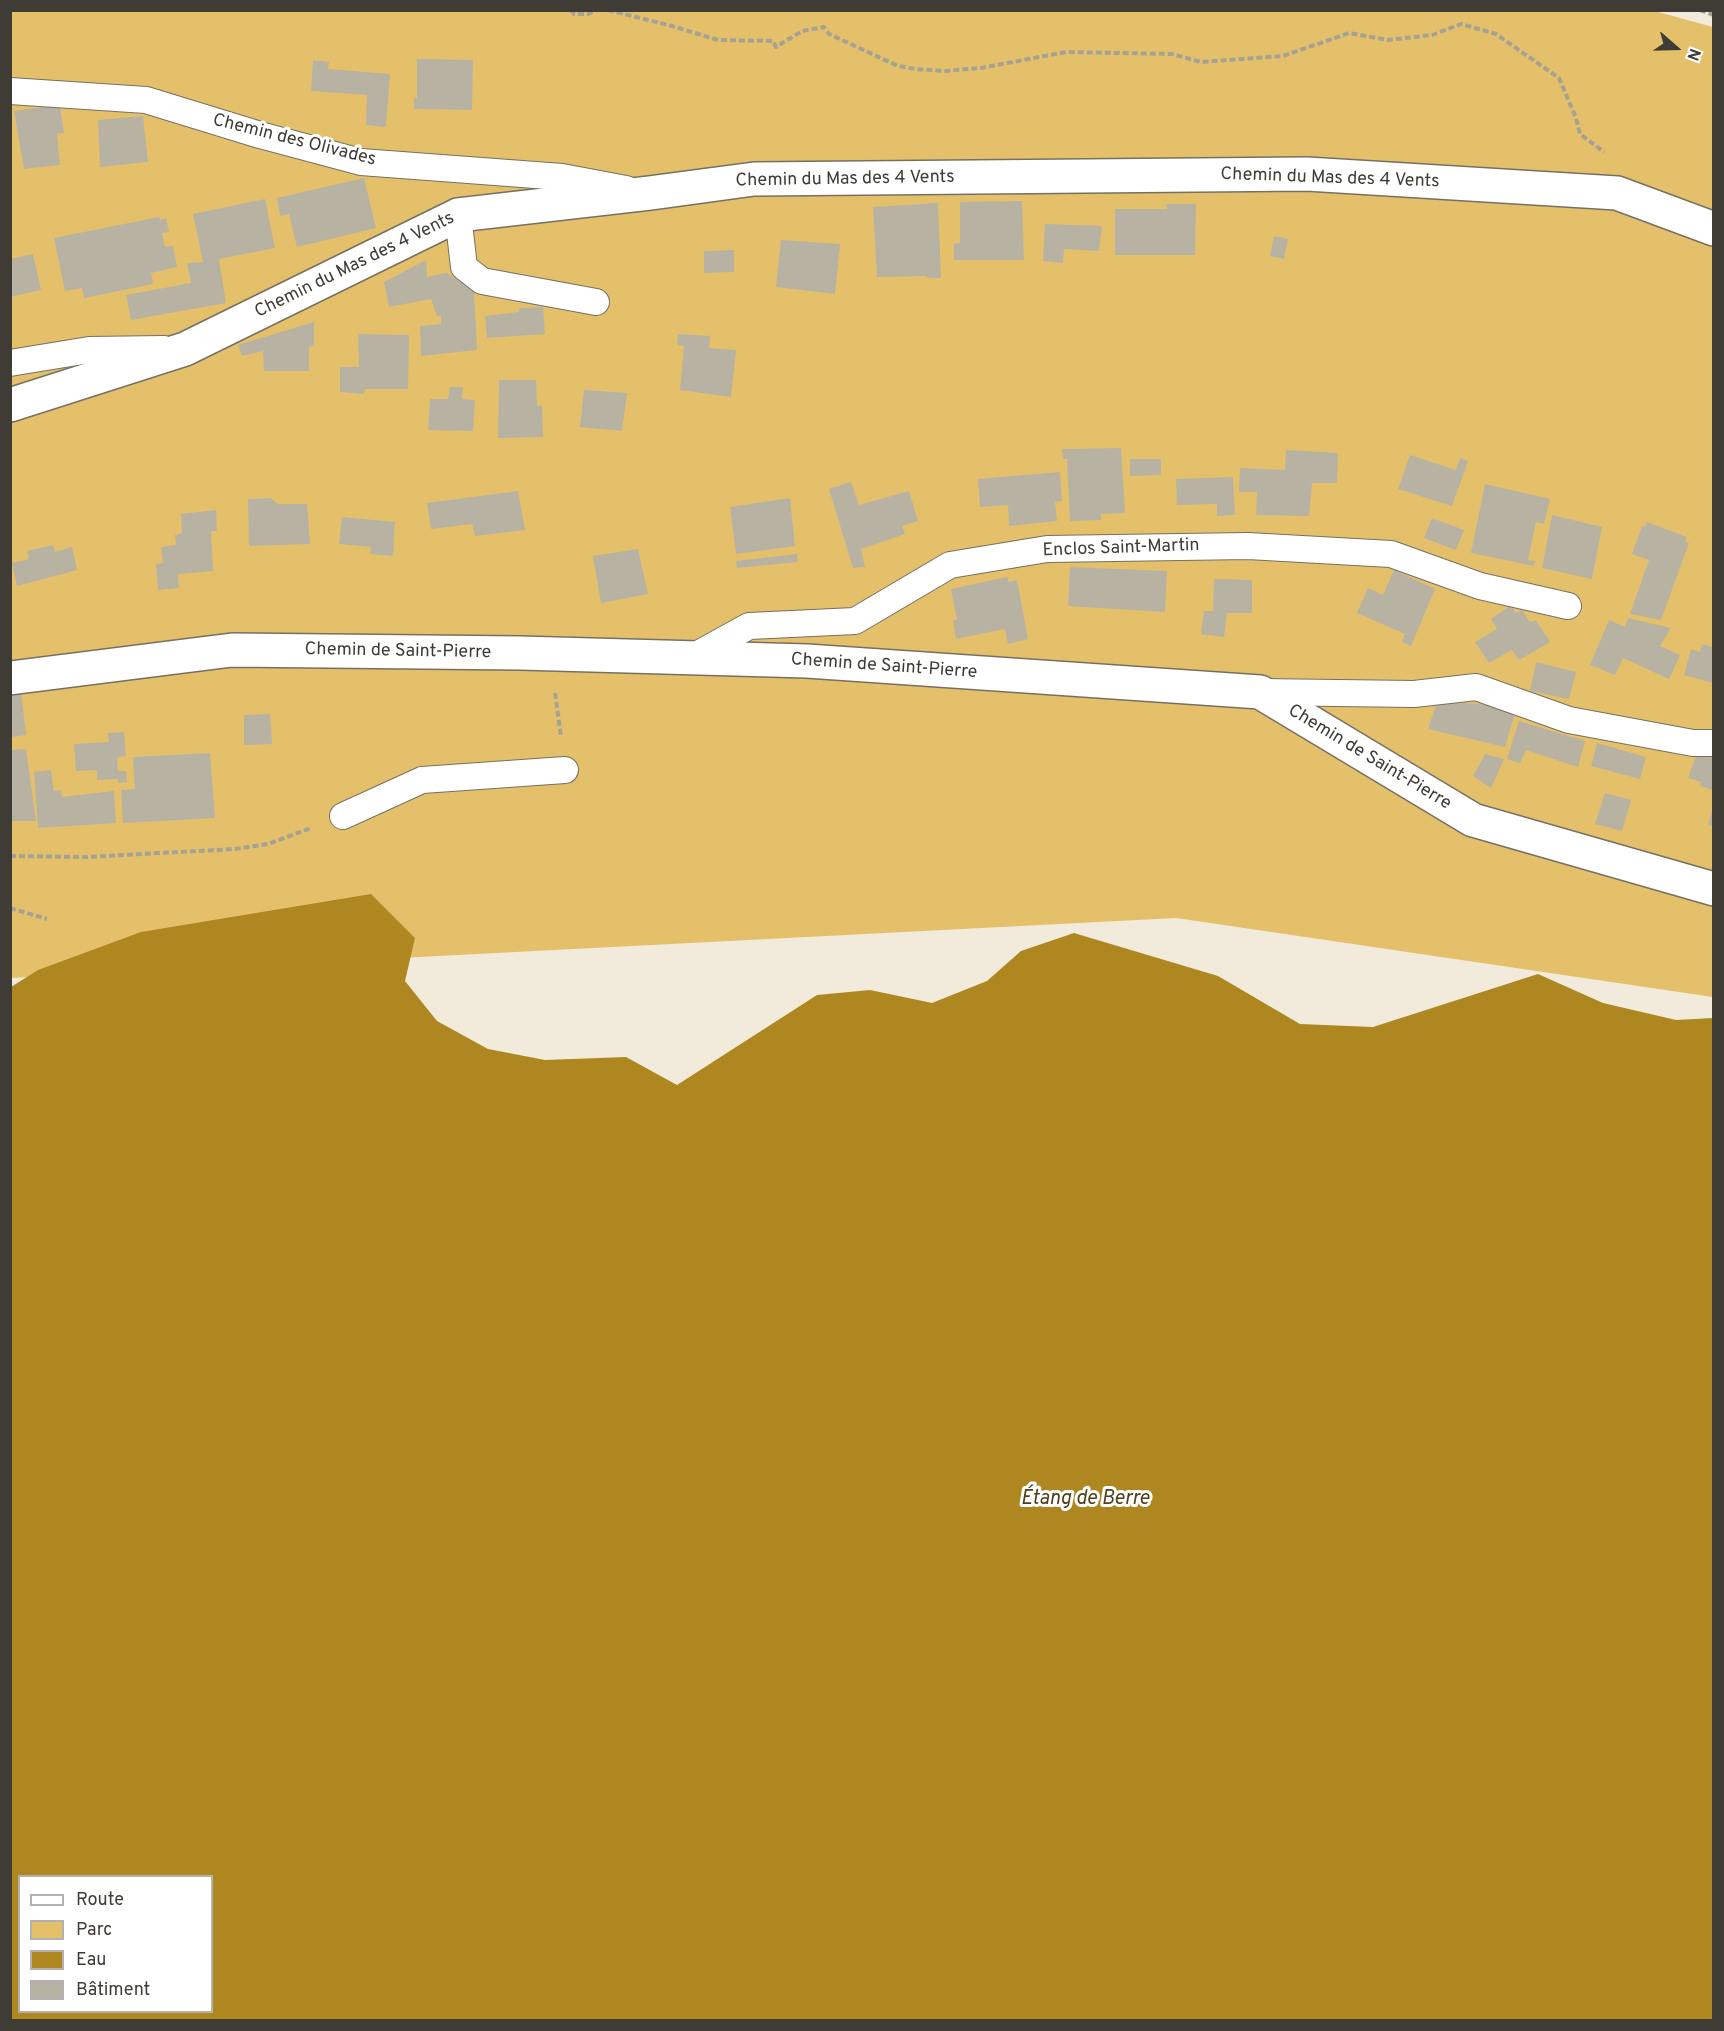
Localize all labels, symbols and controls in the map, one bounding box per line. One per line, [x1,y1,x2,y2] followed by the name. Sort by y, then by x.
[1646,18,1706,78] north arrow
[1682,45,1704,63] text: N
[210,110,378,172] street label: Chemin des Olivades
[1220,164,1440,194] street label: Chemin du Mas des 4 Vents
[735,167,955,193] street label: Chemin du Mas des 4 Vents
[252,208,458,324] street label: Chemin du Mas des 4 Vents
[1042,535,1200,563] street label: Enclos Saint-Martin
[304,640,492,664] street label: Chemin de Saint-Pierre
[790,650,978,684] street label: Chemin de Saint-Pierre
[1283,701,1455,815] street label: Chemin de Saint-Pierre
[1021,1488,1149,1512] water label: Étang de Berre
[18,1875,213,2013] legend
[76,1889,124,1912] text: Route
[76,1919,112,1942] text: Parc
[76,1949,106,1972] text: Eau
[76,1979,150,2002] text: Bâtiment

